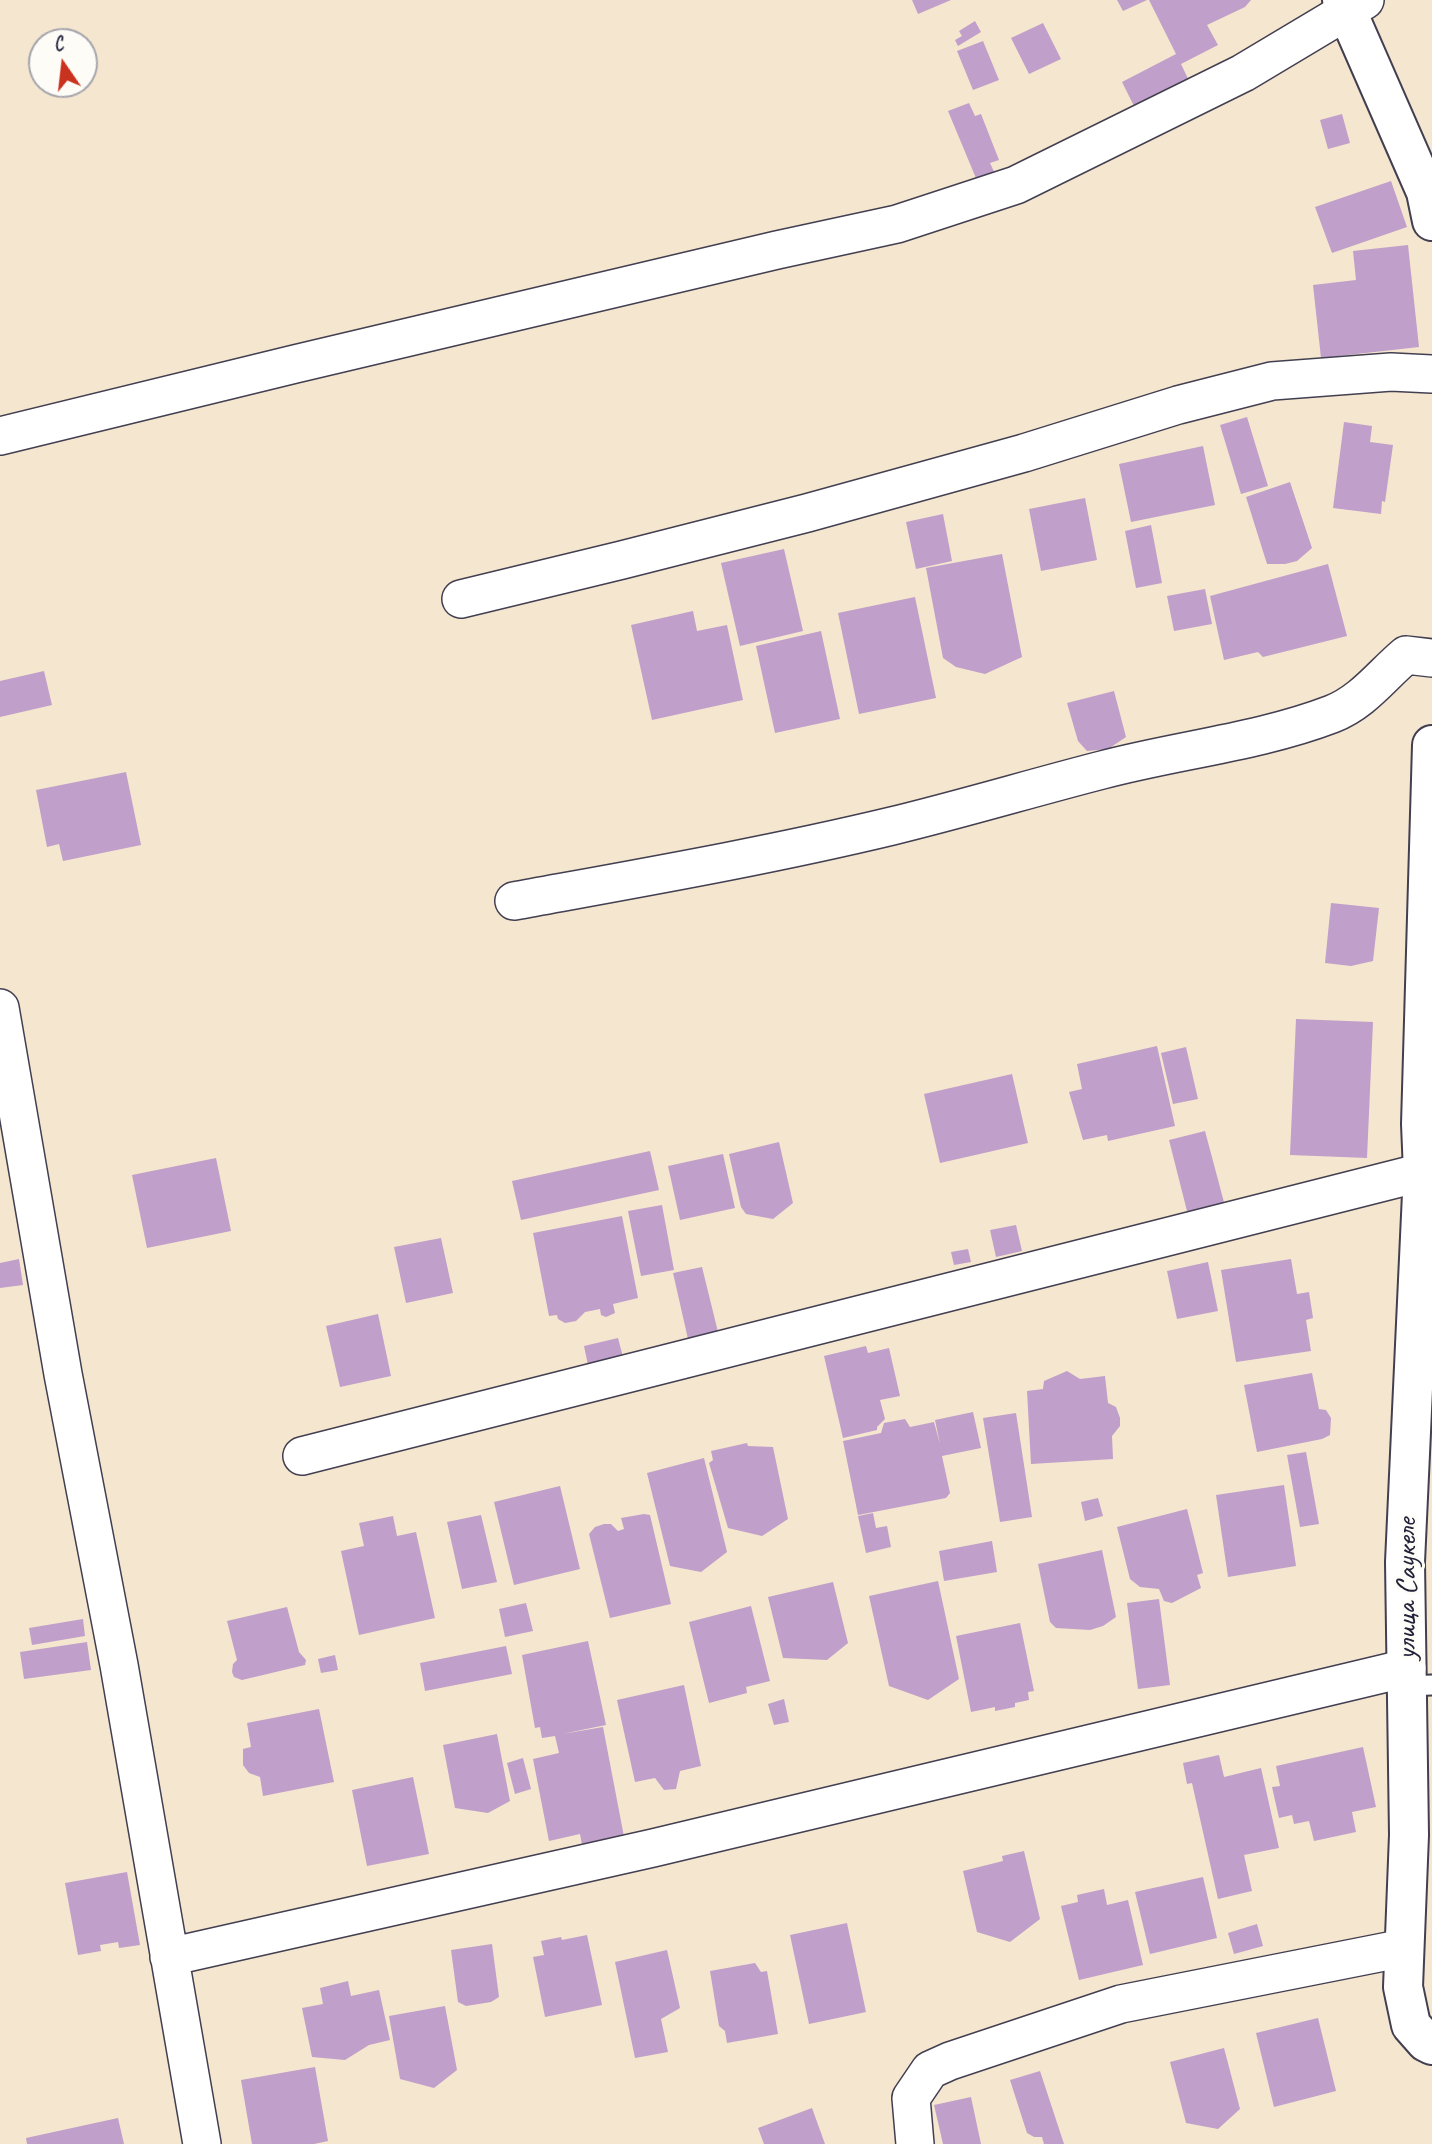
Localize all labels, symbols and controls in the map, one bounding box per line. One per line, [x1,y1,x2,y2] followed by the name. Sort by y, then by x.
[28,28,98,98] north arrow
[51,32,66,57] text: С
[1389,1518,1425,1660] street label: улица Саукеле

